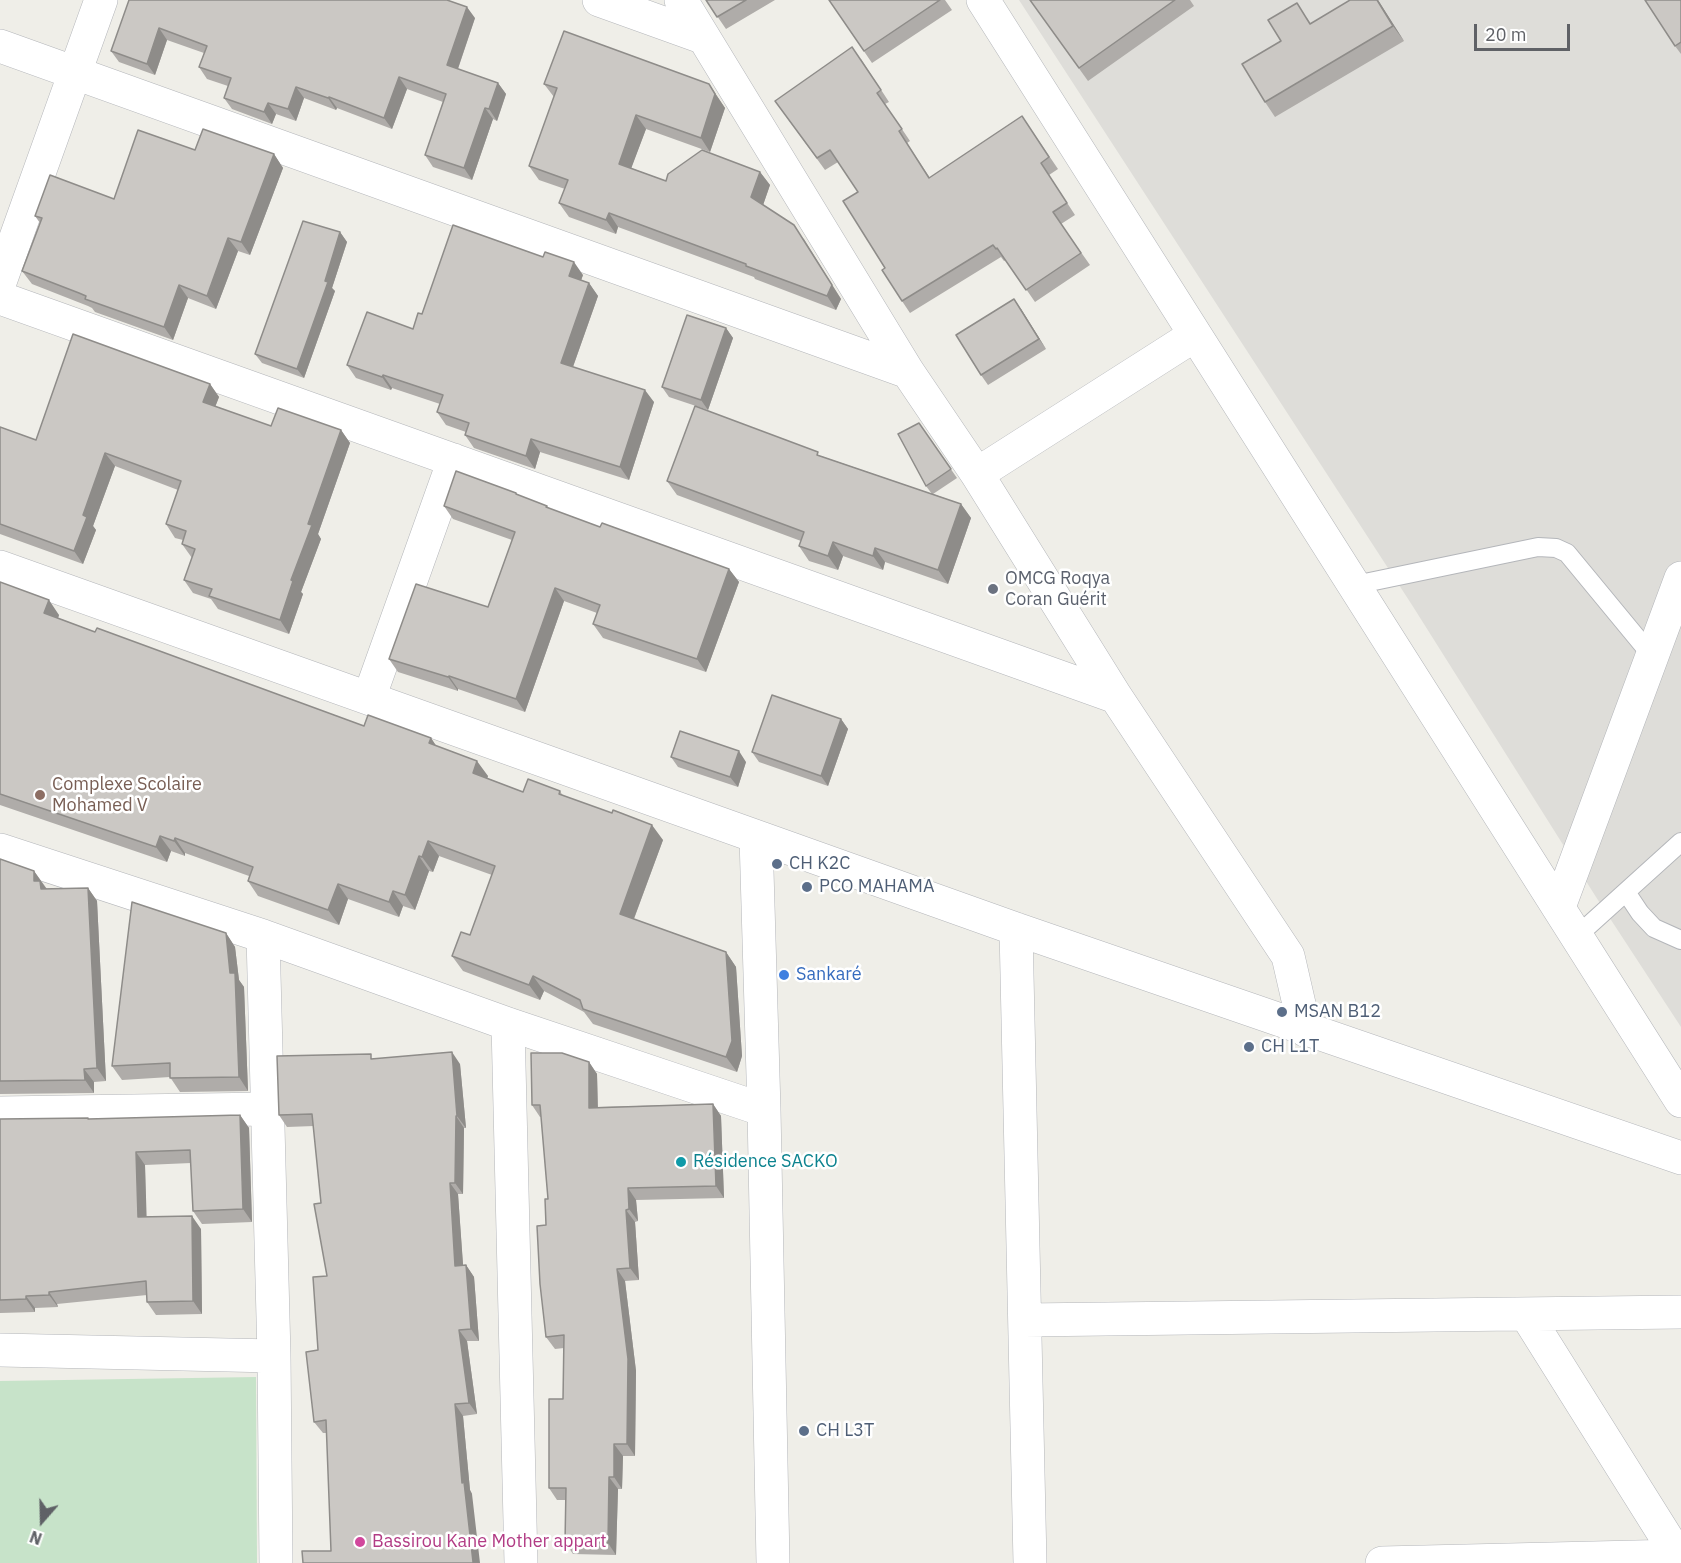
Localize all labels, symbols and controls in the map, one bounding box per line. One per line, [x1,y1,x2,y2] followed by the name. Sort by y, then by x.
[1477,12,1573,50] scale bar
[1485,23,1527,46] text: 20 m
[1005,568,1110,610] place label: OMCG Roqya Coran Guérit
[986,582,1000,596] marker: OMCG Roqya Coran Guérit
[52,774,202,816] place label: Complexe Scolaire Mohamed V
[33,788,47,802] marker: Complexe Scolaire Mohamed V
[789,853,851,875] place label: CH K2C
[770,857,784,871] marker: CH K2C
[819,876,934,898] place label: PCO MAHAMA
[800,880,814,894] marker: PCO MAHAMA
[796,964,862,986] place label: Sankaré
[777,968,791,982] marker: Sankaré
[1294,1001,1381,1023] place label: MSAN B12
[1275,1005,1289,1019] marker: MSAN B12
[1261,1036,1319,1058] place label: CH L1T
[1242,1040,1256,1054] marker: CH L1T
[693,1151,838,1173] place label: Résidence SACKO
[674,1155,688,1169] marker: Résidence SACKO
[816,1420,874,1442] place label: CH L3T
[797,1424,811,1438] marker: CH L3T
[12,1491,72,1551] north arrow
[27,1527,45,1549] text: N
[372,1531,607,1553] place label: Bassirou Kane Mother appart
[353,1535,367,1549] marker: Bassirou Kane Mother appart

